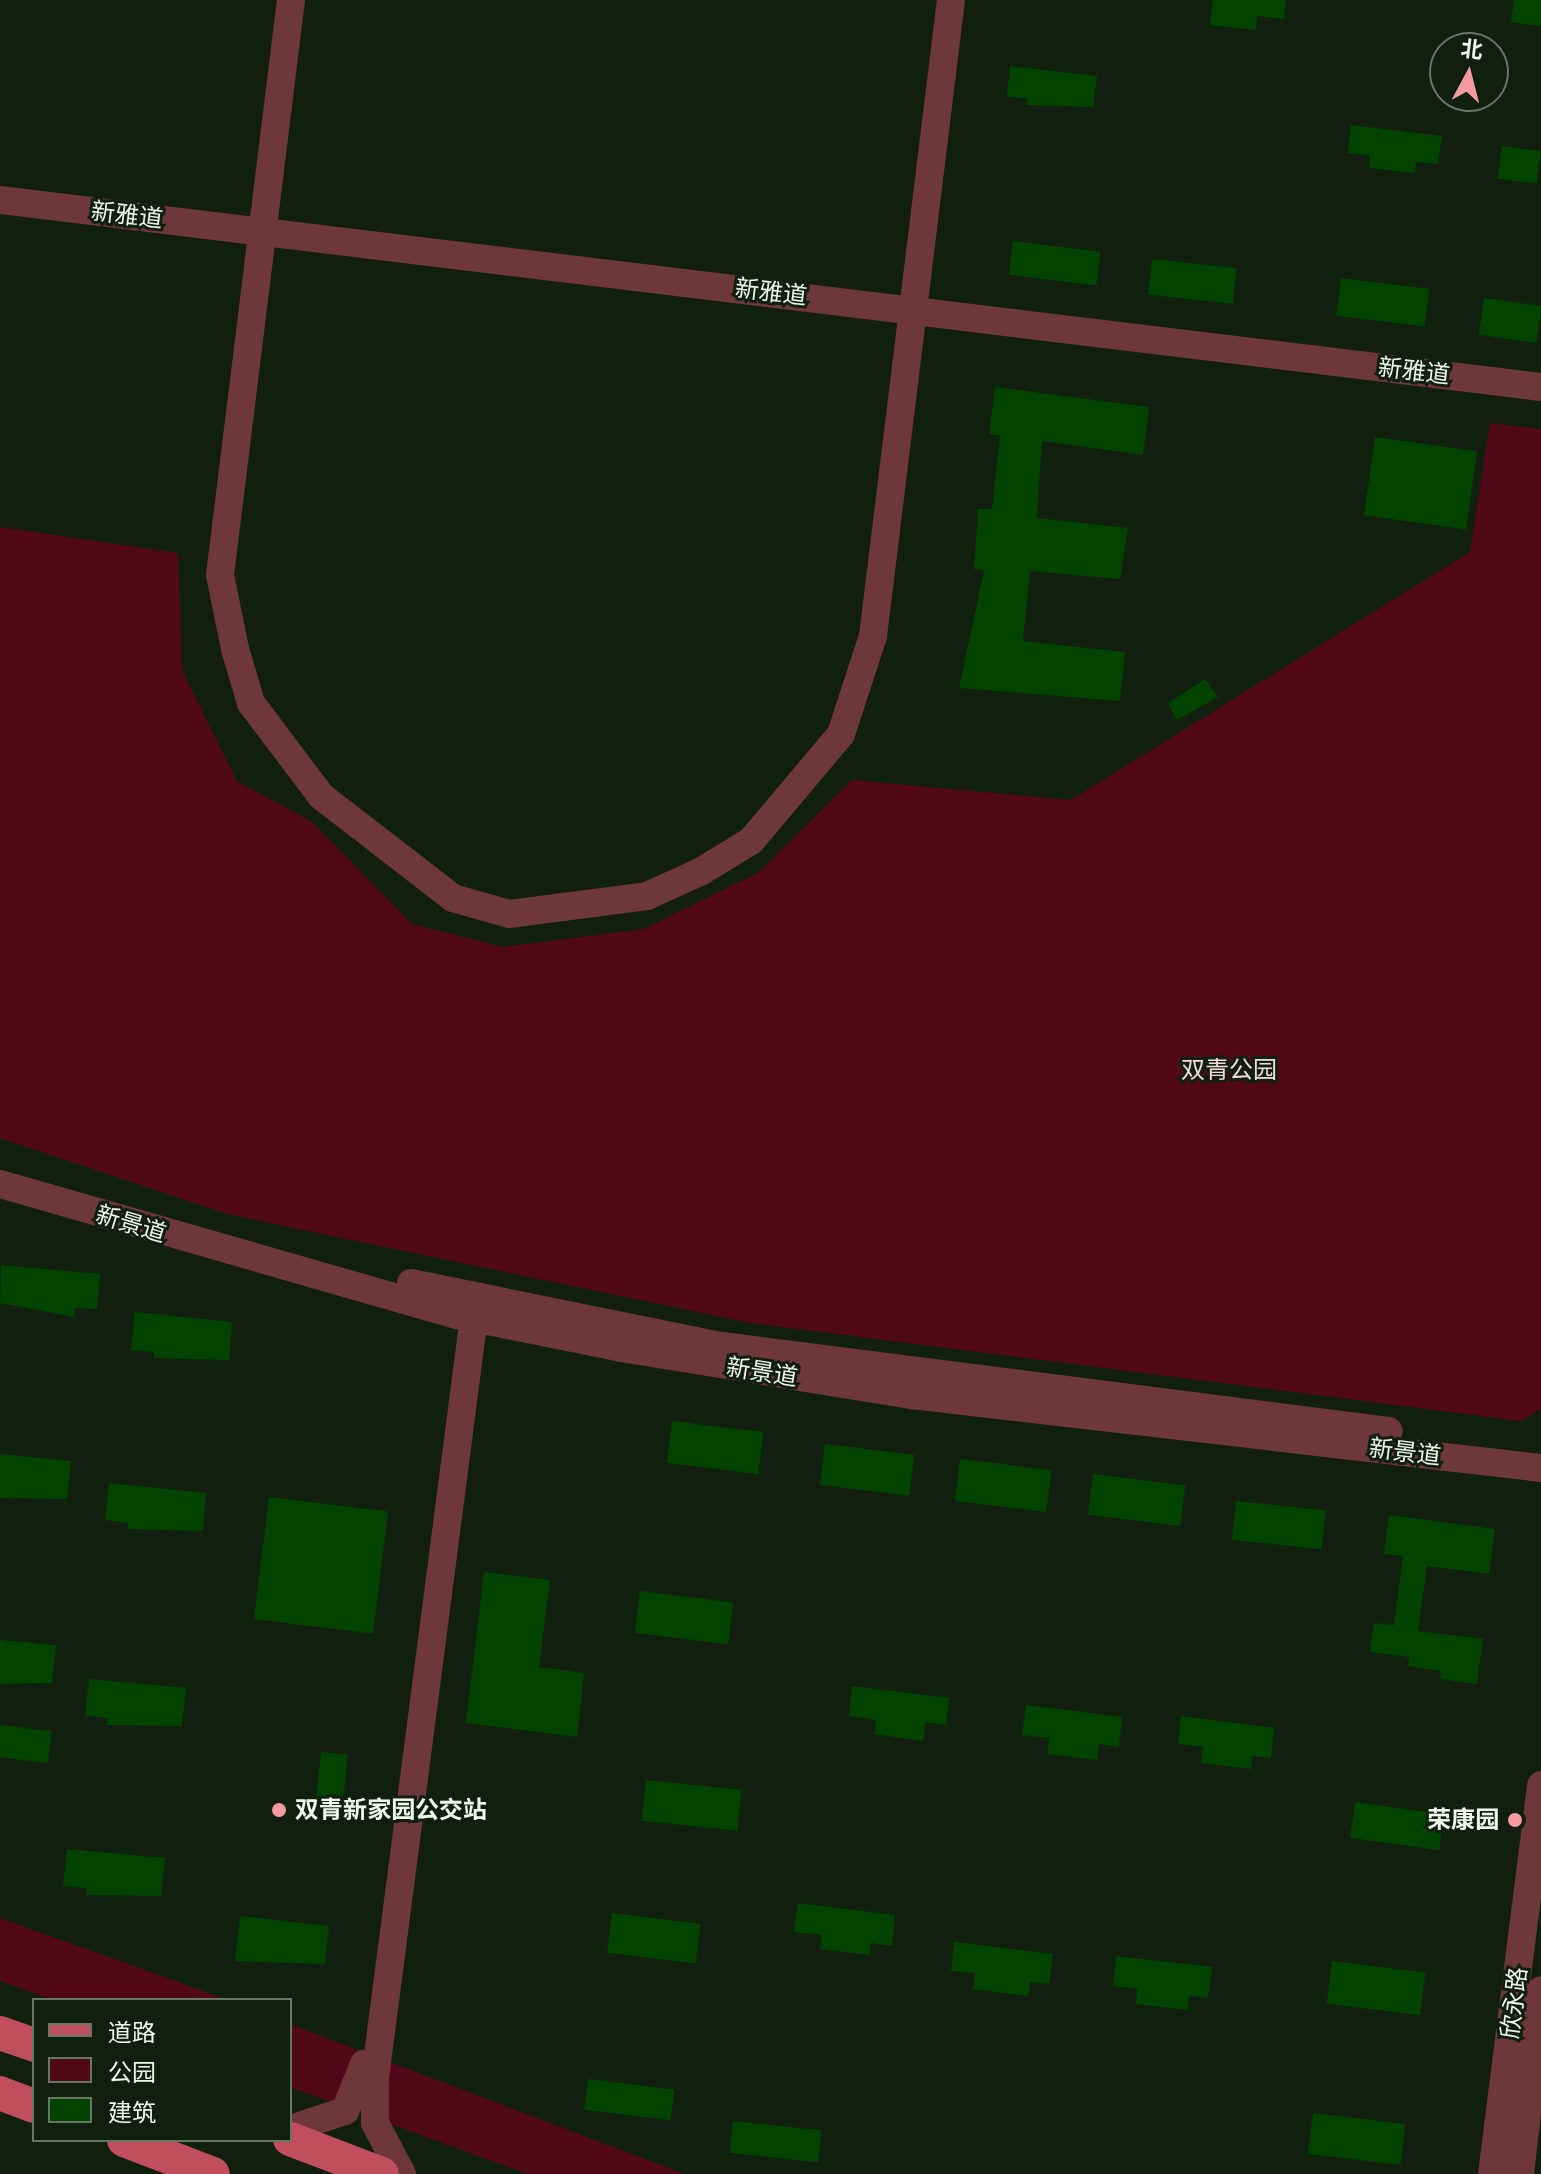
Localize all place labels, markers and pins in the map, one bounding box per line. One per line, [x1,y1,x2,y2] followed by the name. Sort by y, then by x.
[295,1796,487,1824] place label: 双青新家园公交站
[270,1801,288,1819] marker: 双青新家园公交站
[1427,1806,1499,1834] place label: 荣康园
[1506,1811,1524,1829] marker: 荣康园

